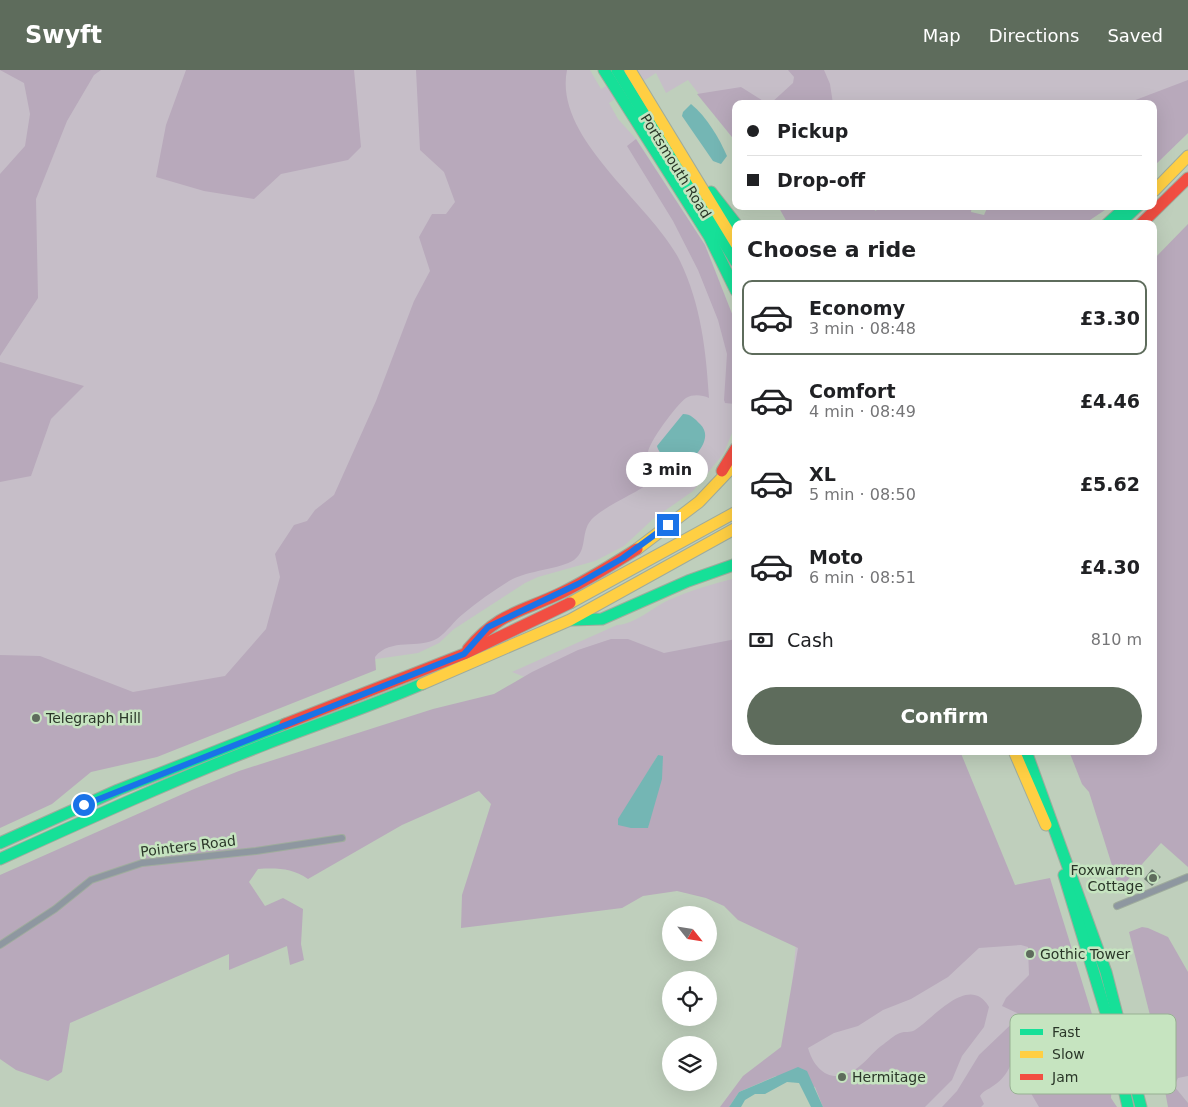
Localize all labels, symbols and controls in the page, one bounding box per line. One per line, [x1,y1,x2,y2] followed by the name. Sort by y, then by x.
[25,21,102,49] text: Swyft
[923,25,961,46] text: Map
[989,25,1079,46] text: Directions
[1107,25,1163,46] text: Saved
[637,111,715,221] street label: Portsmouth Road
[777,120,848,142] text: Pickup
[777,169,865,191] text: Drop-off
[747,237,916,262] text: Choose a ride
[749,295,794,340] icon: car
[809,297,905,319] text: Economy
[1080,307,1140,329] text: £3.30
[809,319,916,338] text: 3 min · 08:48
[749,378,794,423] icon: car
[809,380,896,402] text: Comfort
[1080,390,1140,412] text: £4.46
[809,402,916,421] text: 4 min · 08:49
[627,452,709,488] callout: 3 min
[642,460,692,479] text: 3 min
[749,461,794,506] icon: car
[809,463,836,485] text: XL
[1080,473,1140,495] text: £5.62
[809,485,916,504] text: 5 min · 08:50
[657,514,679,536] route end
[749,544,794,589] icon: car
[809,546,863,568] text: Moto
[1080,556,1140,578] text: £4.30
[809,568,916,587] text: 6 min · 08:51
[747,626,775,654] icon: cash
[787,629,834,651] text: Cash
[1091,630,1142,649] text: 810 m
[747,687,1142,745] button: Confirm
[45,710,141,726] place label: Telegraph Hill
[30,712,42,724] marker: Telegraph Hill
[73,794,95,816] route start
[139,832,237,860] street label: Pointers Road
[1071,862,1143,894] place label: Foxwarren Cottage
[1147,872,1159,884] marker: Foxwarren Cottage
[662,906,718,961] north arrow
[662,906,717,1091] map controls
[1040,946,1131,962] place label: Gothic Tower
[1024,948,1036,960] marker: Gothic Tower
[662,971,717,1026] button: locate
[1010,1014,1176,1094] legend
[1052,1024,1081,1040] text: Fast
[662,1036,717,1091] button: layers
[1052,1046,1085,1062] text: Slow
[852,1069,926,1085] place label: Hermitage
[1051,1069,1078,1085] text: Jam
[836,1071,848,1083] marker: Hermitage

